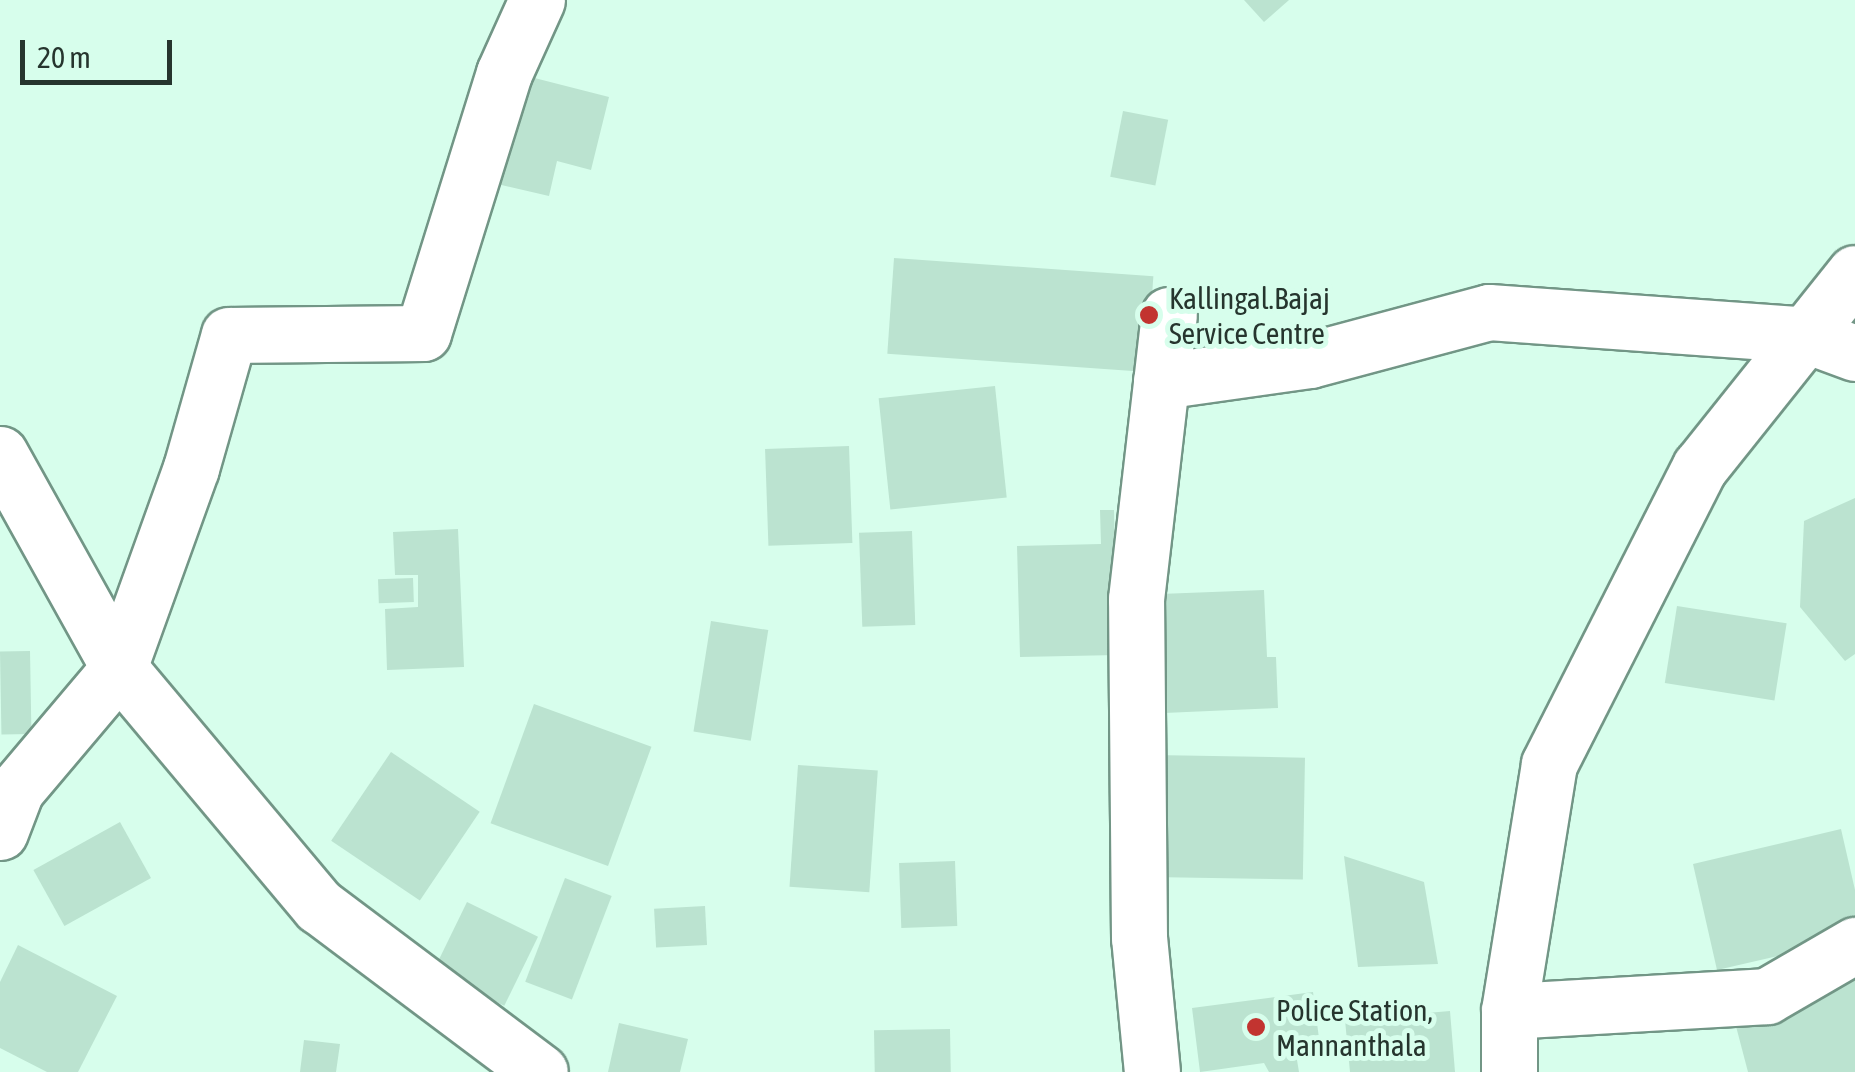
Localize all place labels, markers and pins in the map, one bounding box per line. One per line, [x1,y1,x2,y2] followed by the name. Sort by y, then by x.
[1169,280,1330,350] place label: Kallingal.Bajaj Service Centre
[1138,304,1160,326] marker: Kallingal.Bajaj Service Centre
[1276,992,1433,1062] place label: Police Station, Mannanthala
[1245,1016,1267,1038] marker: Police Station, Mannanthala

